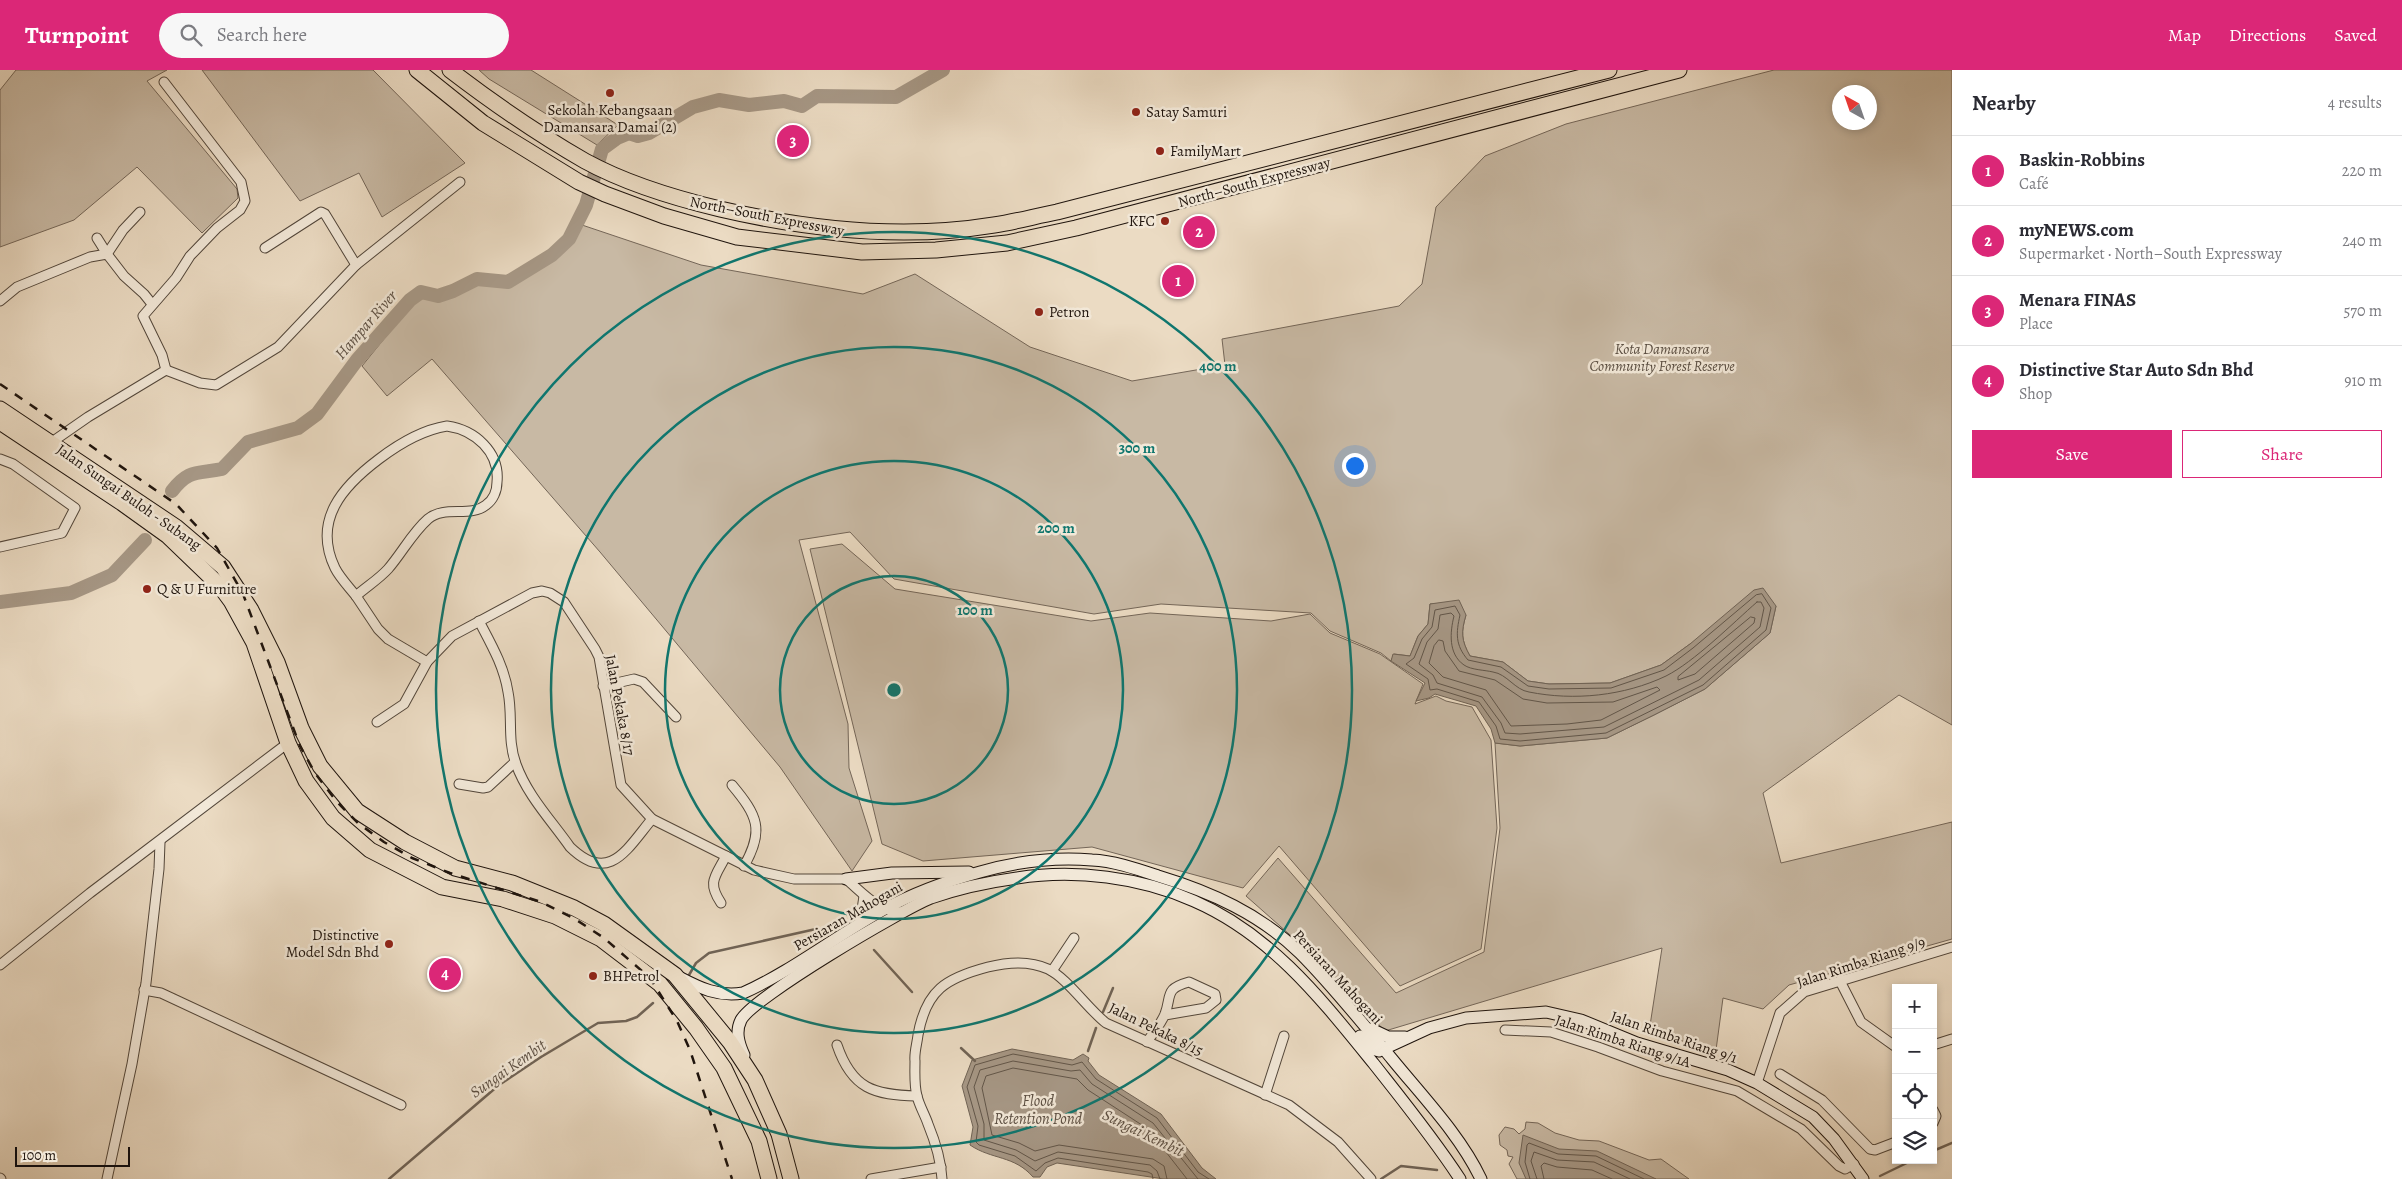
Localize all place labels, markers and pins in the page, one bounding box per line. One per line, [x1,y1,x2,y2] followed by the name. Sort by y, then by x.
[604,87,616,99] marker: Sekolah Kebangsaan Damansara Damai (2)
[543,100,677,137] place label: Sekolah Kebangsaan Damansara Damai (2)
[1146,102,1227,122] place label: Satay Samuri
[1130,106,1142,118] marker: Satay Samuri
[777,122,809,160] pin: 3
[1170,141,1241,161] place label: FamilyMart
[1154,145,1166,157] marker: FamilyMart
[1129,211,1155,231] place label: KFC
[1183,213,1215,251] pin: 2
[1159,215,1171,227] marker: KFC
[1162,262,1194,300] pin: 1
[1049,302,1090,322] place label: Petron
[1033,306,1045,318] marker: Petron
[157,579,257,599] place label: Q & U Furniture
[141,583,153,595] marker: Q & U Furniture
[885,681,903,699] centre of rings
[286,925,380,962] place label: Distinctive Model Sdn Bhd
[383,938,395,950] marker: Distinctive Model Sdn Bhd
[429,955,461,993] pin: 4
[603,966,660,986] place label: BHPetrol
[587,970,599,982] marker: BHPetrol

